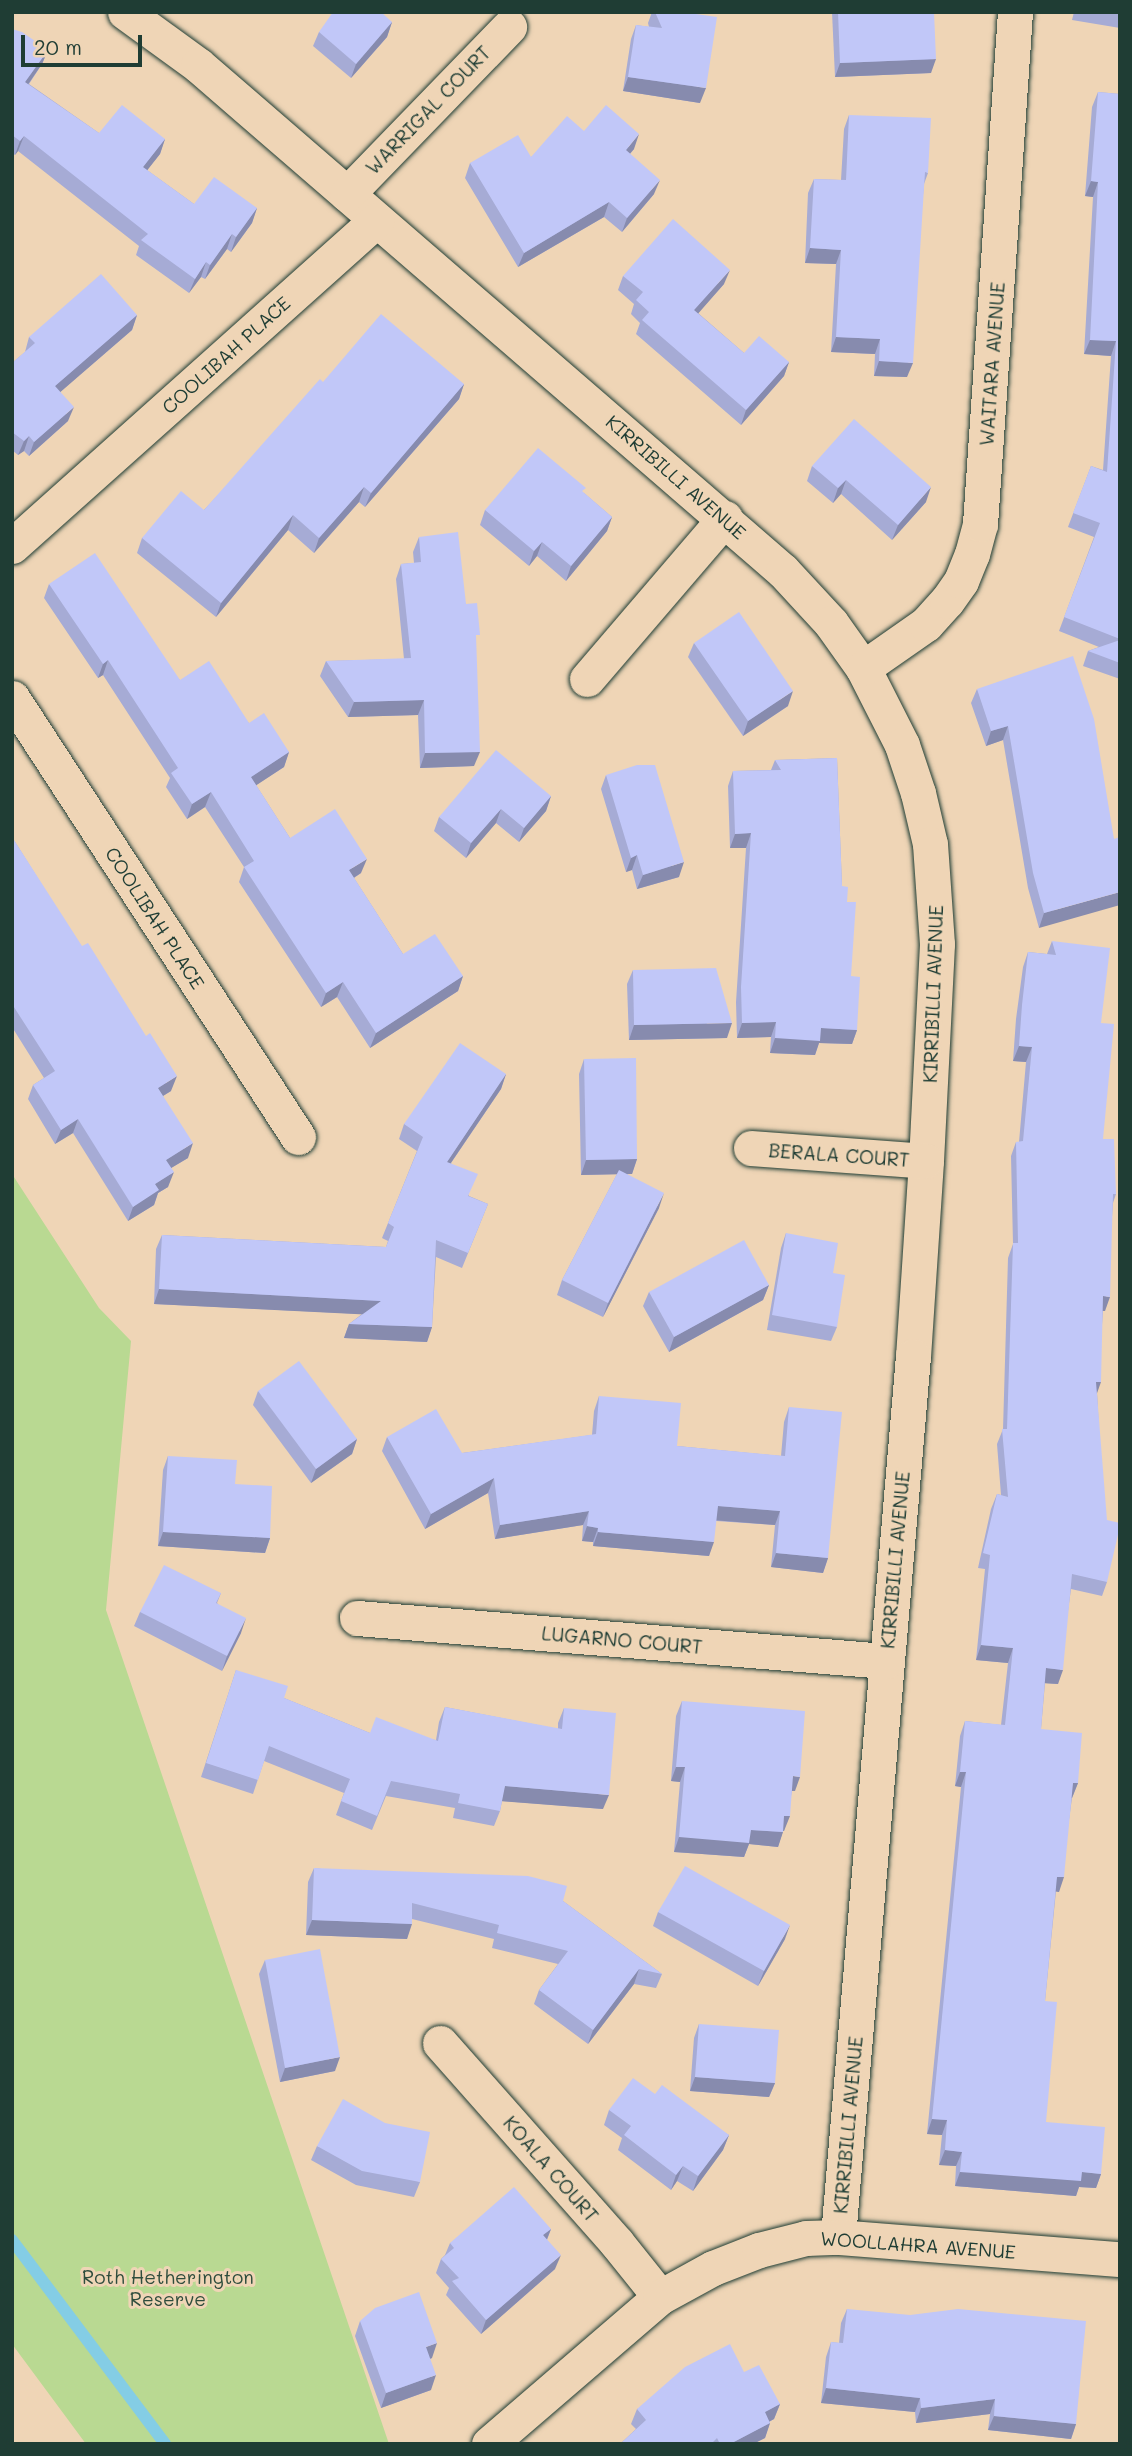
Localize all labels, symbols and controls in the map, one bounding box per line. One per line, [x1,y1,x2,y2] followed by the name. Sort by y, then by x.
[24,21,145,65] scale bar
[34,33,82,60] text: 20 m
[361,41,495,179] street label: WARRIGAL COURT
[975,281,1009,447] street label: WAITARA AVENUE
[157,291,295,419] street label: COOLIBAH PLACE
[601,410,751,544] street label: KIRRIBILLI AVENUE
[101,843,209,993] street label: COOLIBAH PLACE
[919,905,947,1083] street label: KIRRIBILLI AVENUE
[768,1139,910,1171] street label: BERALA COURT
[876,1470,914,1650] street label: KIRRIBILLI AVENUE
[541,1622,703,1658] street label: LUGARNO COURT
[829,2035,867,2215] street label: KIRRIBILLI AVENUE
[499,2111,603,2227] street label: KOALA COURT
[820,2227,1016,2263] street label: WOOLLAHRA AVENUE
[82,2266,254,2310] park label: Roth Hetherington Reserve

